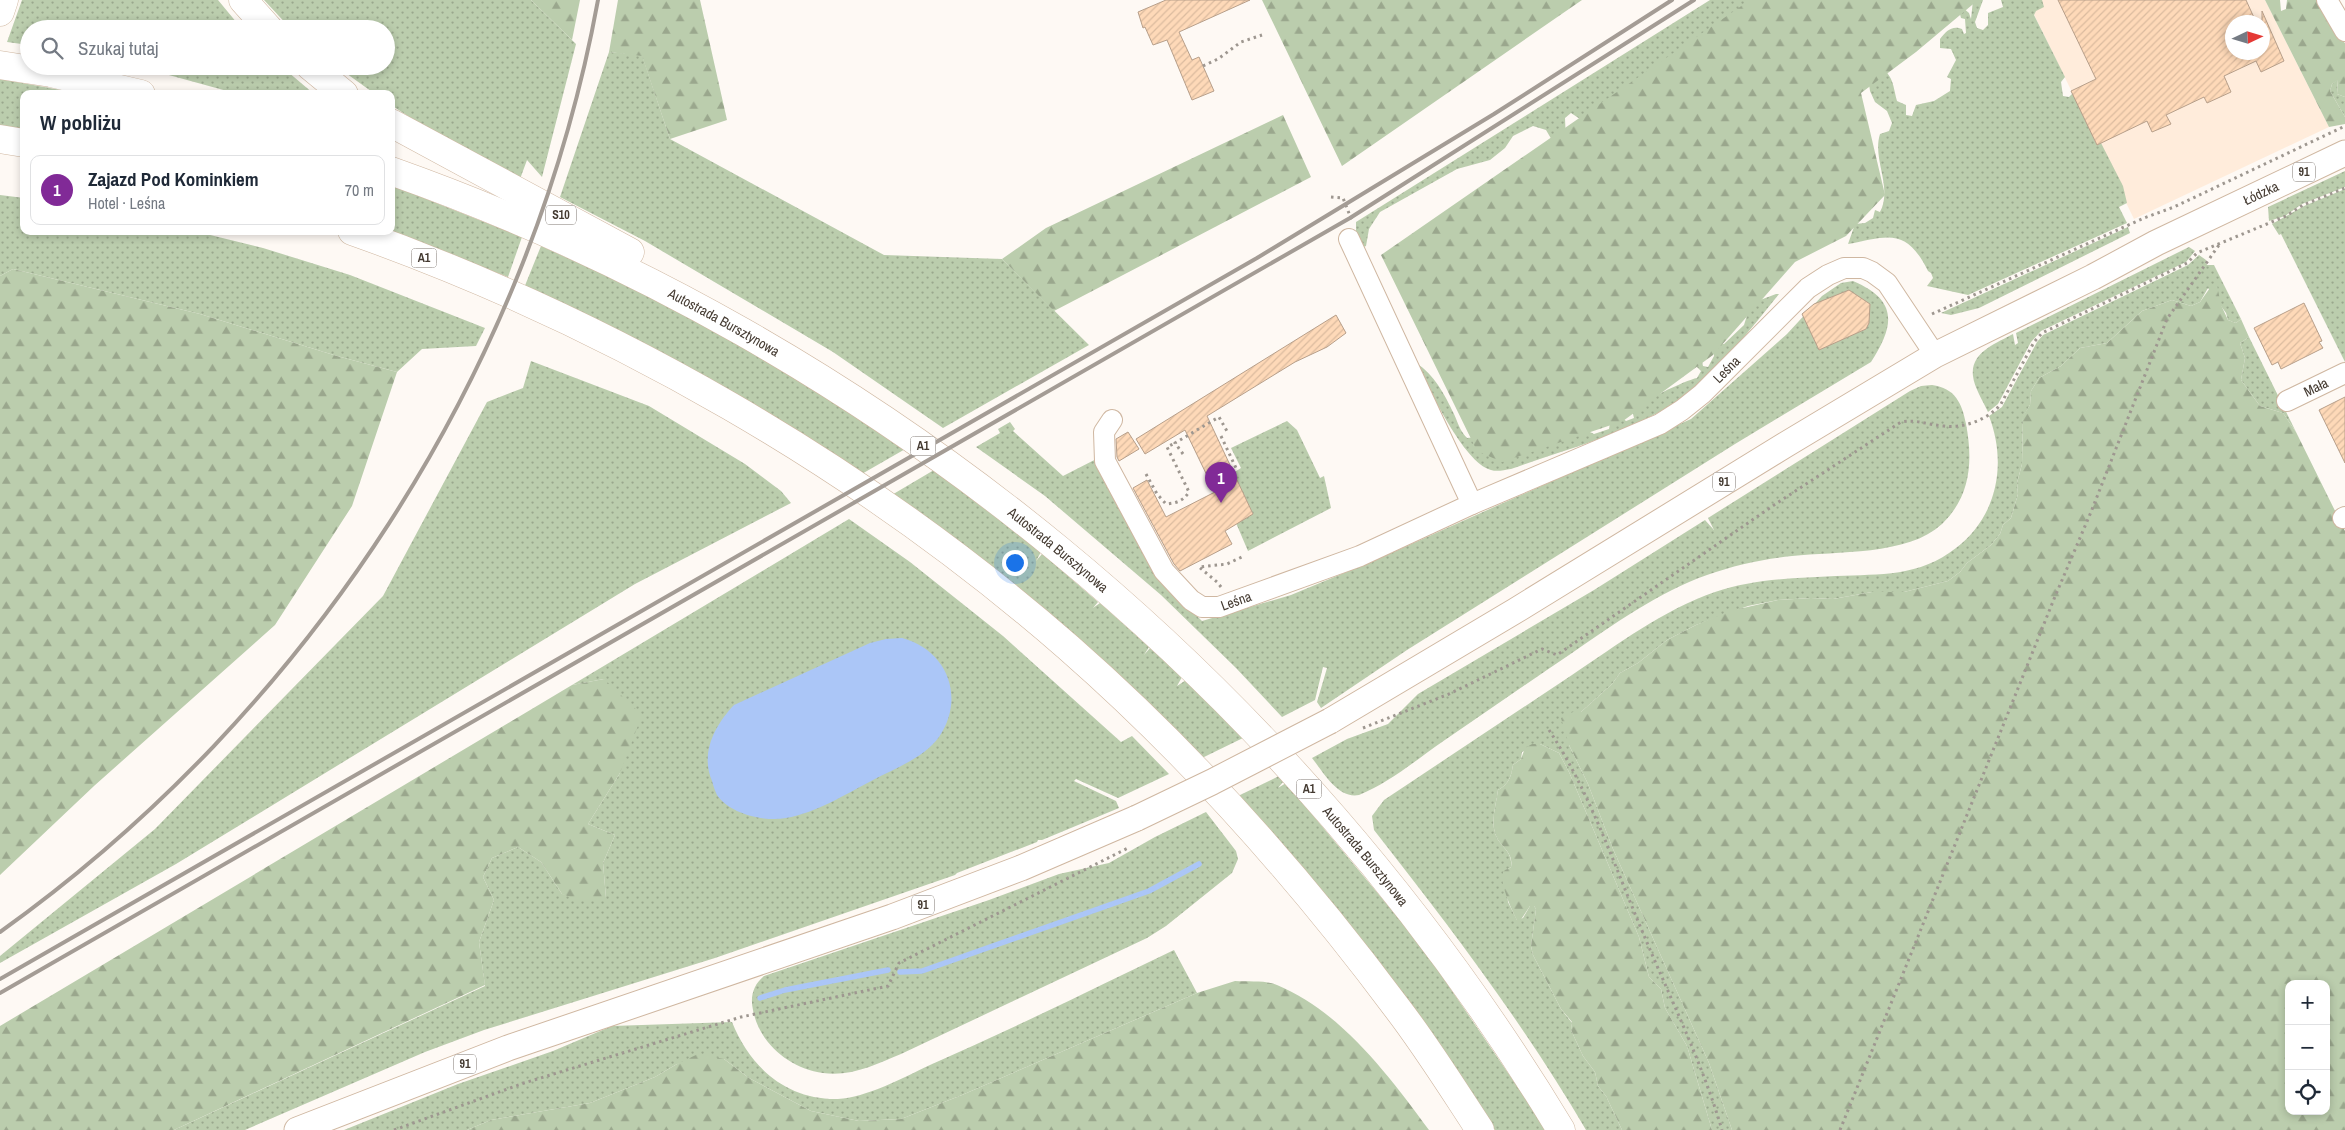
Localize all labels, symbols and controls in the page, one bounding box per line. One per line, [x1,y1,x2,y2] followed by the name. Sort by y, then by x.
[2225,15,2270,60] north arrow
[20,20,395,75] search box
[38,34,66,62] icon: search
[78,35,159,61] text: Szukaj tutaj
[40,108,121,137] text: W pobliżu
[2293,162,2315,182] road number: 91
[88,166,259,192] text: Zajazd Pod Kominkiem
[2240,177,2282,209] street label: Łódzka
[53,179,61,201] text: 1
[345,179,374,201] text: 70 m
[88,192,165,214] text: Hotel · Leśna
[546,206,576,224] road number: S10
[412,248,436,268] road number: A1
[664,284,783,361] street label: Autostrada Bursztynowa
[1709,352,1744,387] street label: Leśna
[2301,373,2331,401] street label: Mała
[910,436,936,456] road number: A1
[1205,462,1237,503] pin: 1
[1713,472,1735,492] road number: 91
[1003,503,1112,597] street label: Autostrada Bursztynowa
[1002,550,1028,576] your location
[1218,587,1254,615] street label: Leśna
[1296,780,1322,799] road number: A1
[1318,802,1413,910] street label: Autostrada Bursztynowa
[912,896,934,914] road number: 91
[2285,980,2330,1115] map controls
[2285,980,2330,1025] button: +
[2285,1025,2330,1070] button: −
[454,1054,476,1074] road number: 91
[2285,1070,2330,1115] button: locate

